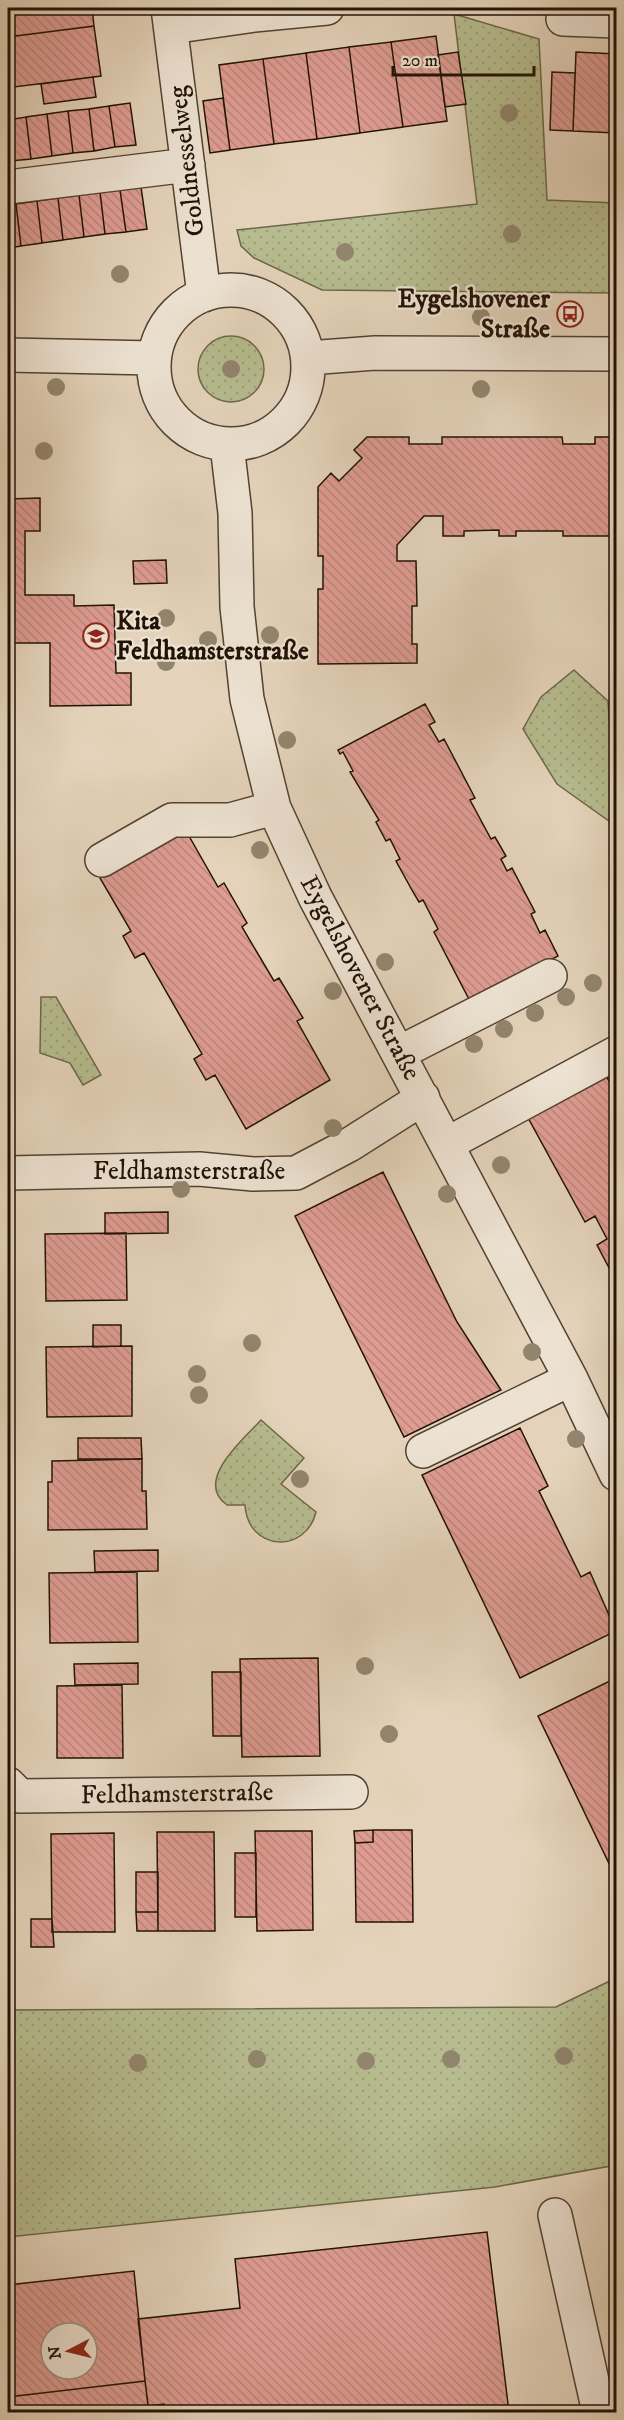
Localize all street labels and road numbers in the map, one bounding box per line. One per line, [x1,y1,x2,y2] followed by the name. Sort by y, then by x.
[161,83,213,238] street label: Goldnesselweg
[292,870,428,1086] street label: Eygelshovener Straße
[93,1155,285,1188] street label: Feldhamsterstraße
[80,1776,274,1812] street label: Feldhamsterstraße

